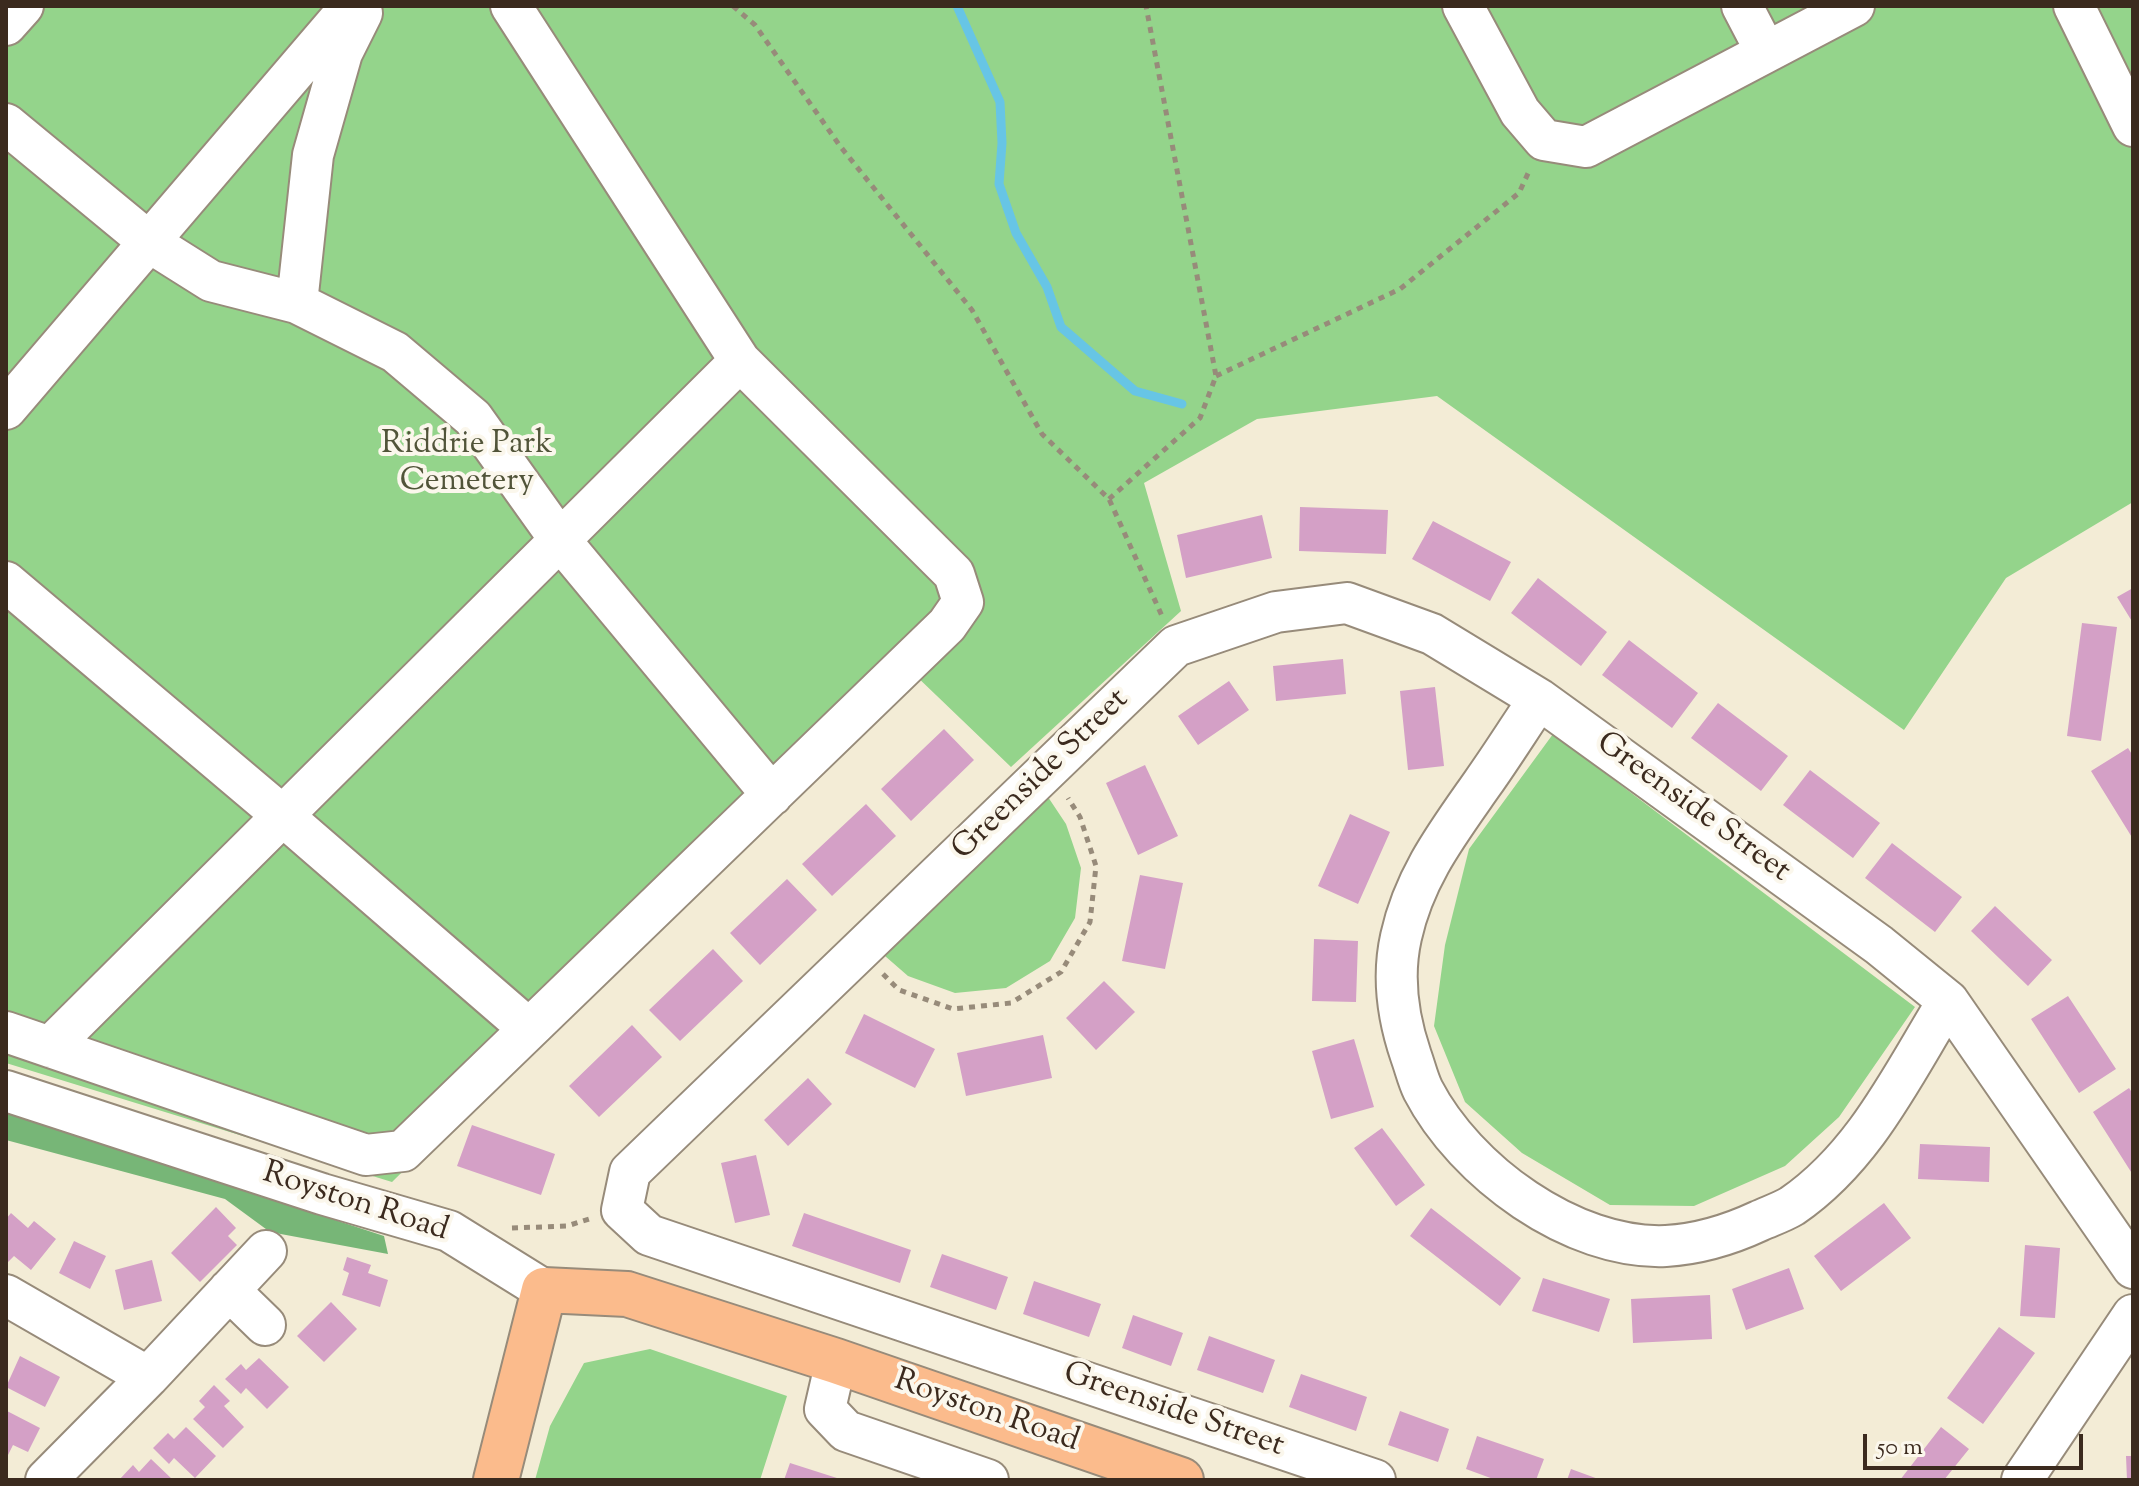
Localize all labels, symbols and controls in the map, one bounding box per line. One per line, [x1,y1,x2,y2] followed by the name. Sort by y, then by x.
[381,428,553,503] park label: Riddrie Park Cemetery
[946,682,1138,870] street label: Greenside Street
[1587,726,1797,892] street label: Greenside Street
[257,1156,453,1252] street label: Royston Road
[1058,1356,1288,1468] street label: Greenside Street
[888,1363,1084,1463] street label: Royston Road
[1867,1418,2087,1468] scale bar
[1877,1431,1923,1465] text: 50 m

